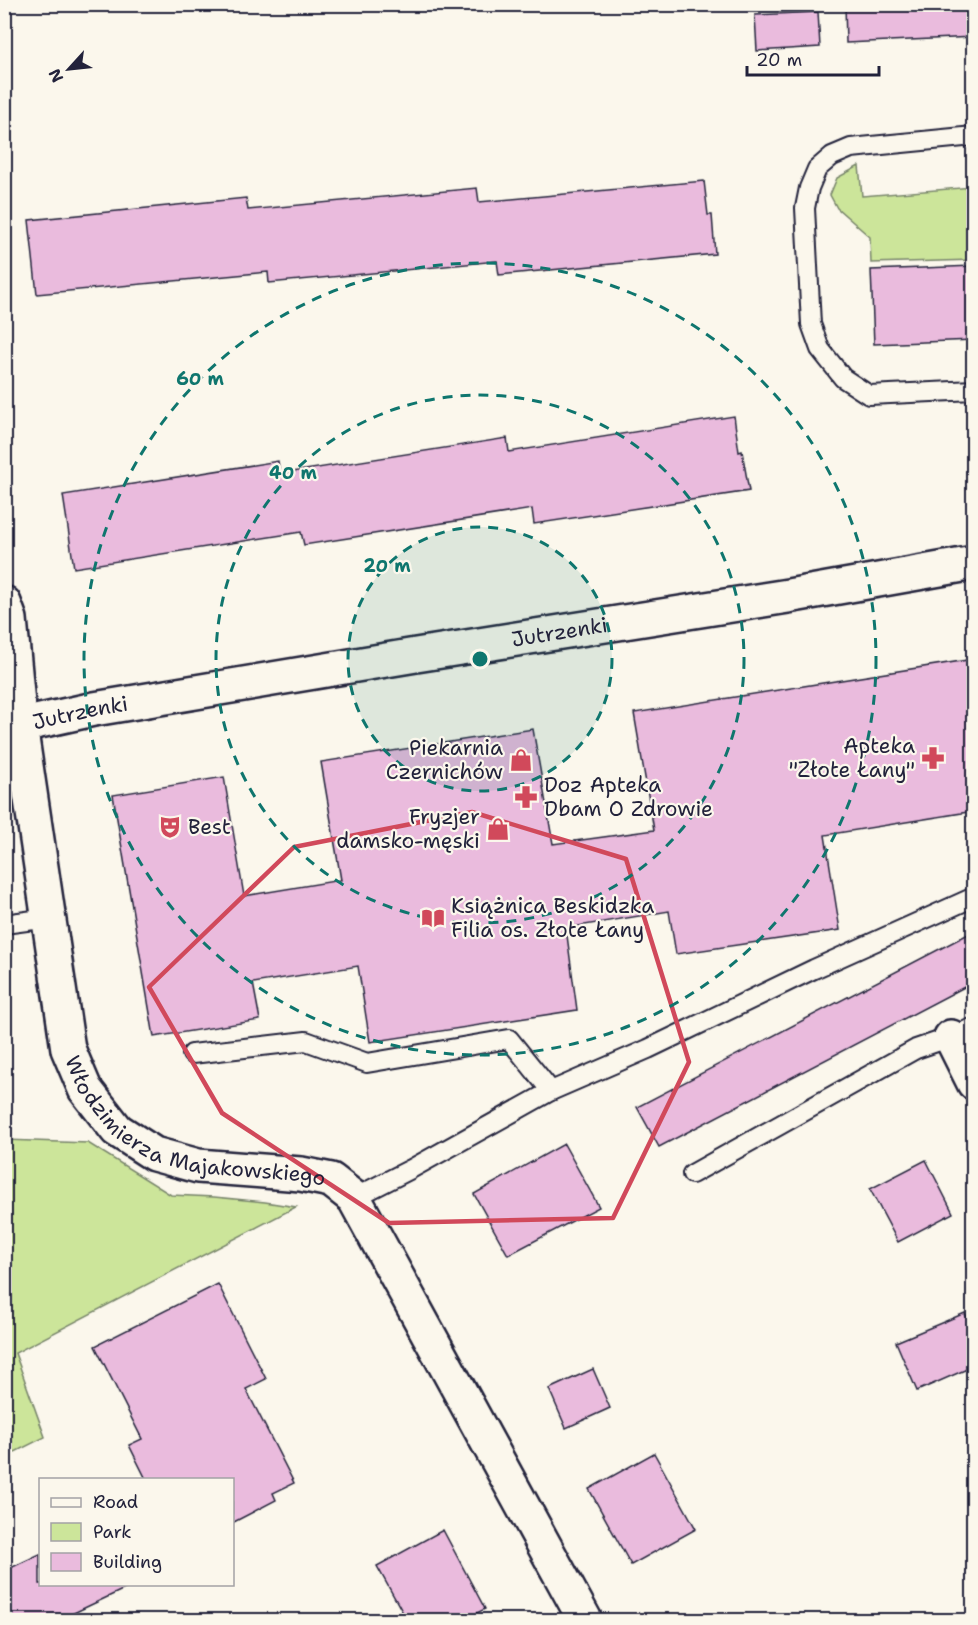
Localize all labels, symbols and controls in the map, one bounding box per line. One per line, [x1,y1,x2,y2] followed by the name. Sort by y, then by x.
[39,39,99,99] north arrow
[747,39,879,77] scale bar
[756,48,802,72] text: 20 m
[44,65,68,86] text: N
[176,367,224,391] text: 60 m
[269,461,317,485] text: 40 m
[363,554,411,578] text: 20 m
[510,611,609,654] street label: Jutrzenki
[470,649,490,669] centre of rings
[30,690,130,736] street label: Jutrzenki
[789,732,915,784] place label: Apteka "Złote Łany"
[386,734,503,786] place label: Piekarnia Czernichów
[920,745,946,771] pharmacy icon: Apteka "Złote Łany"
[508,747,534,773] shop icon: Piekarnia Czernichów
[544,771,713,823] place label: Doz Apteka Dbam O Zdrowie
[513,784,539,810] pharmacy icon: Doz Apteka Dbam O Zdrowie
[336,803,480,855] place label: Fryzjer damsko-męski
[188,813,231,841] place label: Best
[157,814,183,840] theatre icon: Best
[485,816,511,842] shop icon: Fryzjer damsko-męski
[451,892,654,944] place label: Książnica Beskidzka Filia os. Złote Łany
[420,905,446,931] library icon: Książnica Beskidzka Filia os. Złote Łany
[58,1051,328,1193] street label: Włodzimierza Majakowskiego
[39,1478,234,1586] legend
[93,1490,138,1514] text: Road
[93,1520,132,1544] text: Park
[93,1550,162,1574] text: Building

